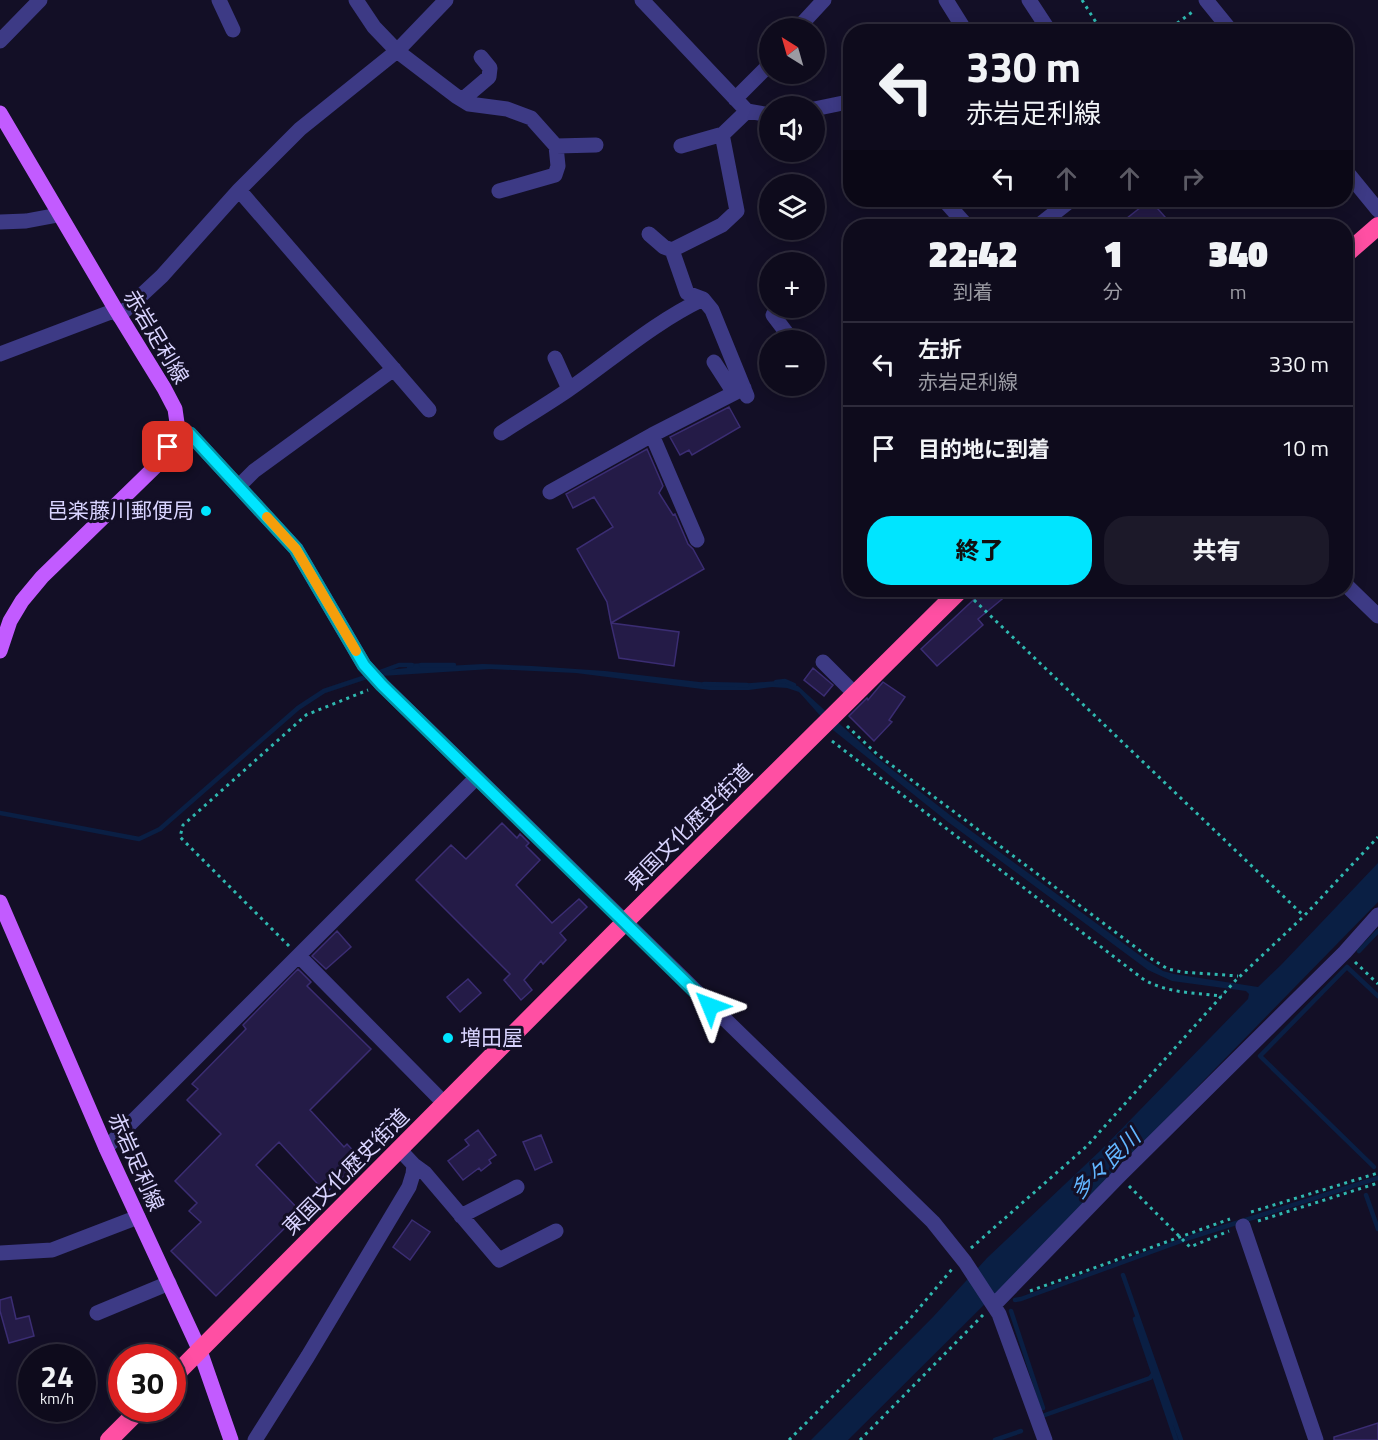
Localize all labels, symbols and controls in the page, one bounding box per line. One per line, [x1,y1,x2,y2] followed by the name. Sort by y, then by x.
[759,18,825,84] north arrow
[759,18,825,396] map controls
[966,34,1081,98] text: 330 m
[867,48,945,126] icon: left
[966,92,1101,133] text: 赤岩足利線
[759,96,825,162] button: sound
[987,162,1020,195] icon: left
[1050,162,1083,195] icon: ahead
[1113,162,1146,195] icon: ahead
[1176,162,1209,195] icon: right
[759,174,825,240] button: layers
[928,226,1018,281] text: 22:42
[1103,226,1123,281] text: 1
[1208,226,1268,281] text: 340
[759,252,825,318] button: +
[953,276,993,307] text: 到着
[1103,276,1123,307] text: 分
[1230,276,1246,307] text: m
[116,283,198,390] street label: 赤岩足利線
[759,330,825,396] button: −
[918,332,962,366] text: 左折
[1269,347,1329,381] text: 330 m
[867,348,900,381] icon: left
[918,366,1018,397] text: 赤岩足利線
[142,421,193,472] pin
[151,430,184,463] icon: arrive
[1281,431,1329,465] text: 10 m
[867,432,900,465] icon: arrive
[918,432,1050,466] text: 目的地に到着
[47,494,194,526] place label: 邑楽藤川郵便局
[199,504,213,518] marker: 邑楽藤川郵便局
[867,516,1092,585] button: 終了
[1104,516,1329,585] button: 共有
[618,756,759,897] street label: 東国文化歴史街道
[678,974,742,1038] position arrow
[460,1021,523,1053] place label: 増田屋
[441,1031,455,1045] marker: 増田屋
[275,1101,416,1242] street label: 東国文化歴史街道
[101,1107,173,1216] street label: 赤岩足利線
[1062,1119,1150,1207] water label: 多々良川
[108,1344,186,1422] speed limit sign: 30
[40,1353,74,1399] text: 24
[40,1387,74,1410] text: km/h

